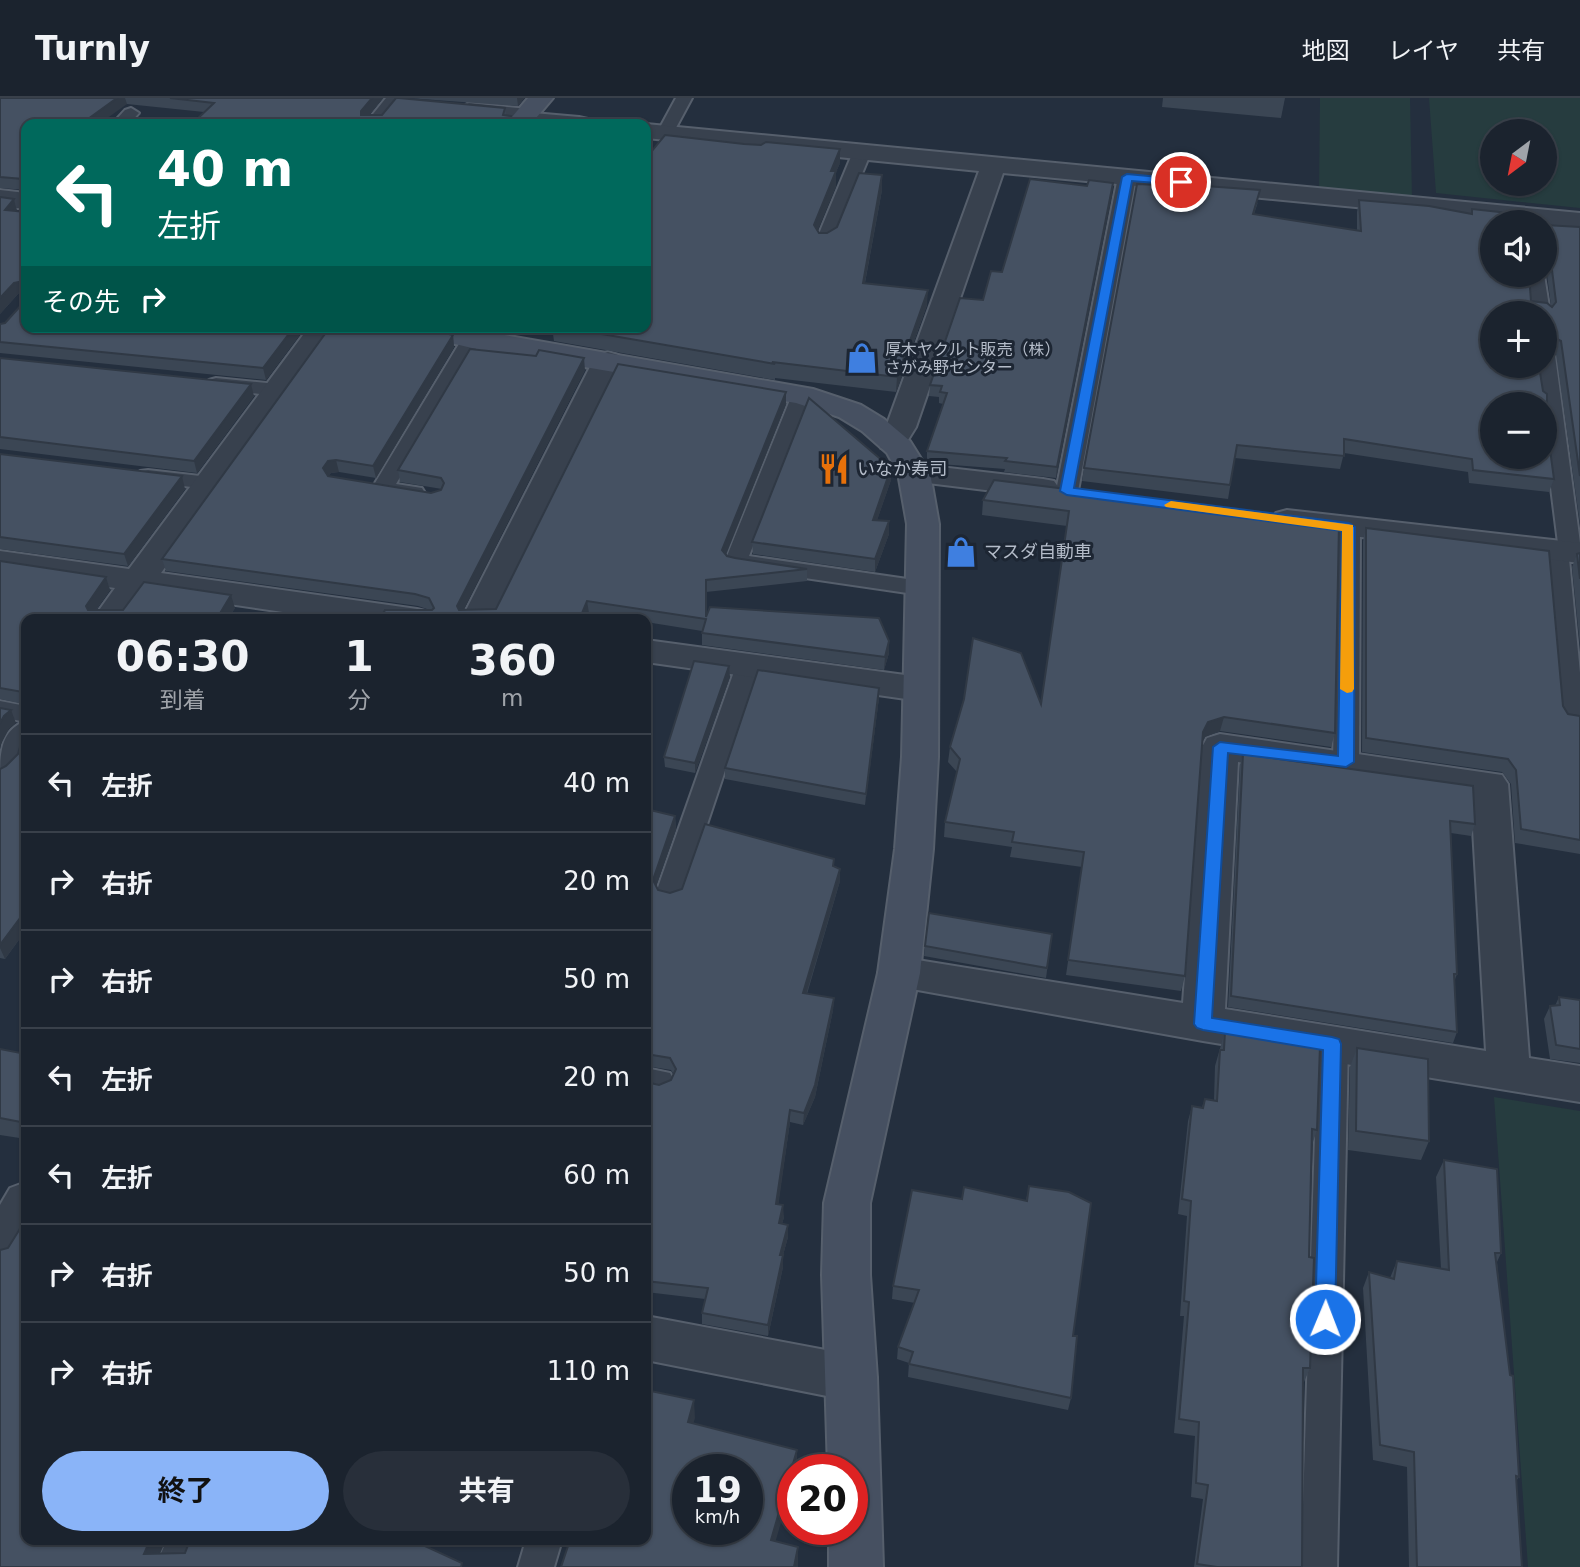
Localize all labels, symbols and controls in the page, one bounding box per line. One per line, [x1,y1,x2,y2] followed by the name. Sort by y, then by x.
[35,29,150,68] text: Turnly
[1302,37,1350,65] text: 地図
[1388,37,1459,65] text: レイヤ
[1497,37,1545,65] text: 共有
[1480,119,1558,196] north arrow
[1480,119,1557,469] map controls
[157,141,293,198] text: 40 m
[42,147,133,238] icon: left
[1151,152,1211,212] pin
[1162,163,1200,201] icon: arrive
[157,207,221,245] text: 左折
[1480,210,1557,287] button: sound
[134,280,172,318] icon: right
[42,287,120,317] text: その先
[1480,301,1557,378] button: +
[885,340,1061,377] place label: 厚木ヤクルト販売（株） さがみ野センター
[845,341,879,375] shop icon: 厚木ヤクルト販売（株） さがみ野センター
[1480,392,1557,469] button: −
[817,452,851,486] restaurant icon: いなか寿司
[857,458,947,479] place label: いなか寿司
[944,535,978,569] shop icon: マスダ自動車
[984,541,1092,562] place label: マスダ自動車
[116,632,250,681] text: 06:30
[344,632,374,681] text: 1
[468,636,556,685] text: 360
[501,685,524,711] text: m
[160,687,206,713] text: 到着
[348,687,371,713] text: 分
[42,764,80,802] icon: left
[563,768,630,798] text: 40 m
[101,771,153,801] text: 左折
[42,862,80,900] icon: right
[563,866,630,896] text: 20 m
[101,869,153,899] text: 右折
[42,960,80,998] icon: right
[563,964,630,994] text: 50 m
[101,967,153,997] text: 右折
[42,1058,80,1096] icon: left
[563,1062,630,1092] text: 20 m
[101,1065,153,1095] text: 左折
[42,1156,80,1194] icon: left
[563,1160,630,1190] text: 60 m
[101,1163,153,1193] text: 左折
[42,1254,80,1292] icon: right
[563,1258,630,1288] text: 50 m
[101,1261,153,1291] text: 右折
[1288,1282,1362,1356] position arrow
[42,1352,80,1390] icon: right
[547,1356,630,1386] text: 110 m
[101,1359,153,1389] text: 右折
[42,1451,329,1531] button: 終了
[343,1451,630,1531] button: 共有
[777,1454,868,1545] speed limit sign: 20
[693,1470,742,1510] text: 19
[695,1506,740,1527] text: km/h

